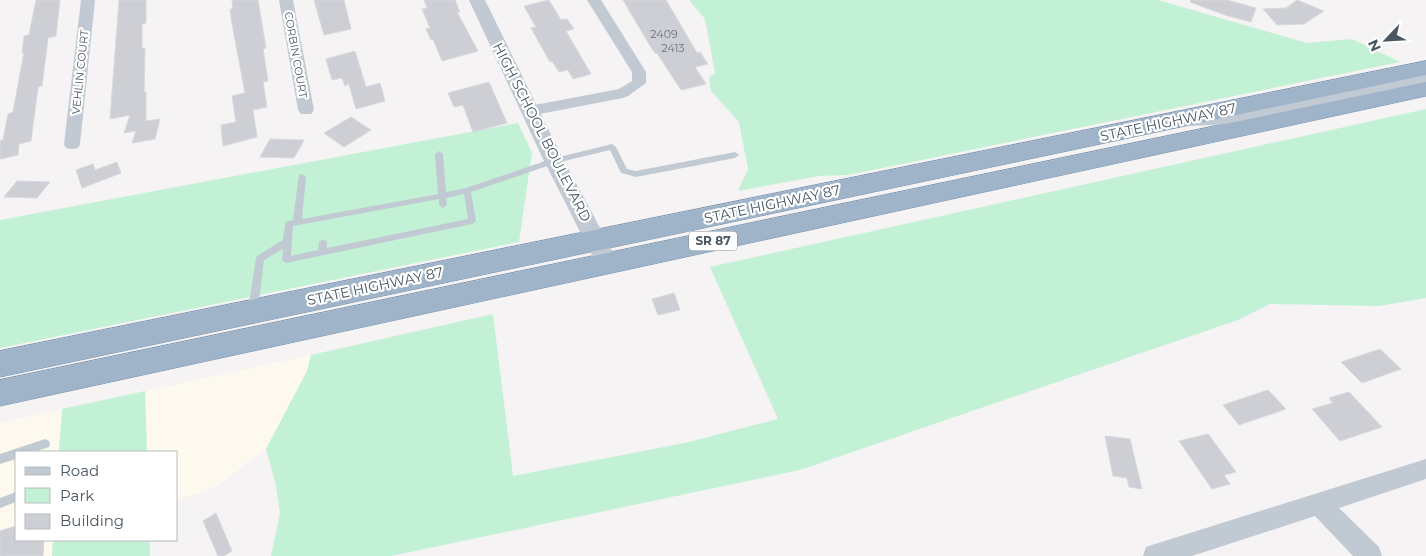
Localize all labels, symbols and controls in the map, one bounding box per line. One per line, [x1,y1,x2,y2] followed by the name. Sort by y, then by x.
[282,11,311,100] street label: CORBIN COURT
[1361,15,1411,65] north arrow
[650,27,678,41] house number: 2409
[69,28,91,115] street label: VEHLIN COURT
[1364,37,1385,54] text: N
[489,39,595,225] street label: HIGH SCHOOL BOULEVARD
[661,41,685,55] house number: 2413
[1098,99,1238,145] street label: STATE HIGHWAY 87
[702,181,842,227] street label: STATE HIGHWAY 87
[689,232,737,250] road number: SR 87
[305,263,445,309] street label: STATE HIGHWAY 87
[15,451,178,541] legend
[60,461,99,480] text: Road
[60,486,94,505] text: Park
[60,511,124,530] text: Building

